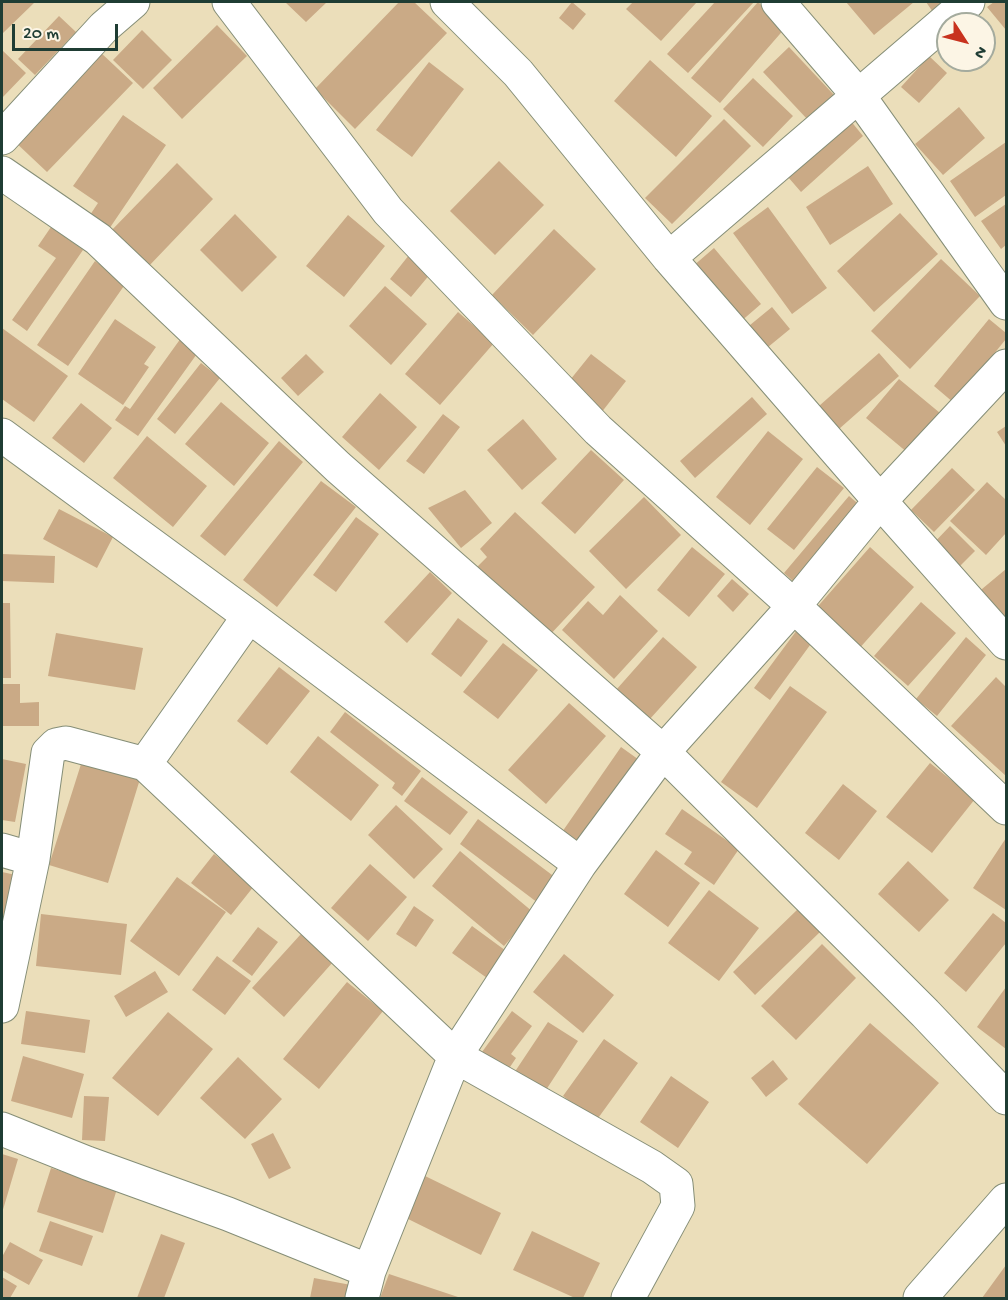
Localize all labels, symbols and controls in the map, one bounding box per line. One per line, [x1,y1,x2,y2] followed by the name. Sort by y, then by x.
[15,12,122,50] scale bar
[936,12,996,72] north arrow
[23,24,59,45] text: 20 m
[969,42,990,62] text: N

